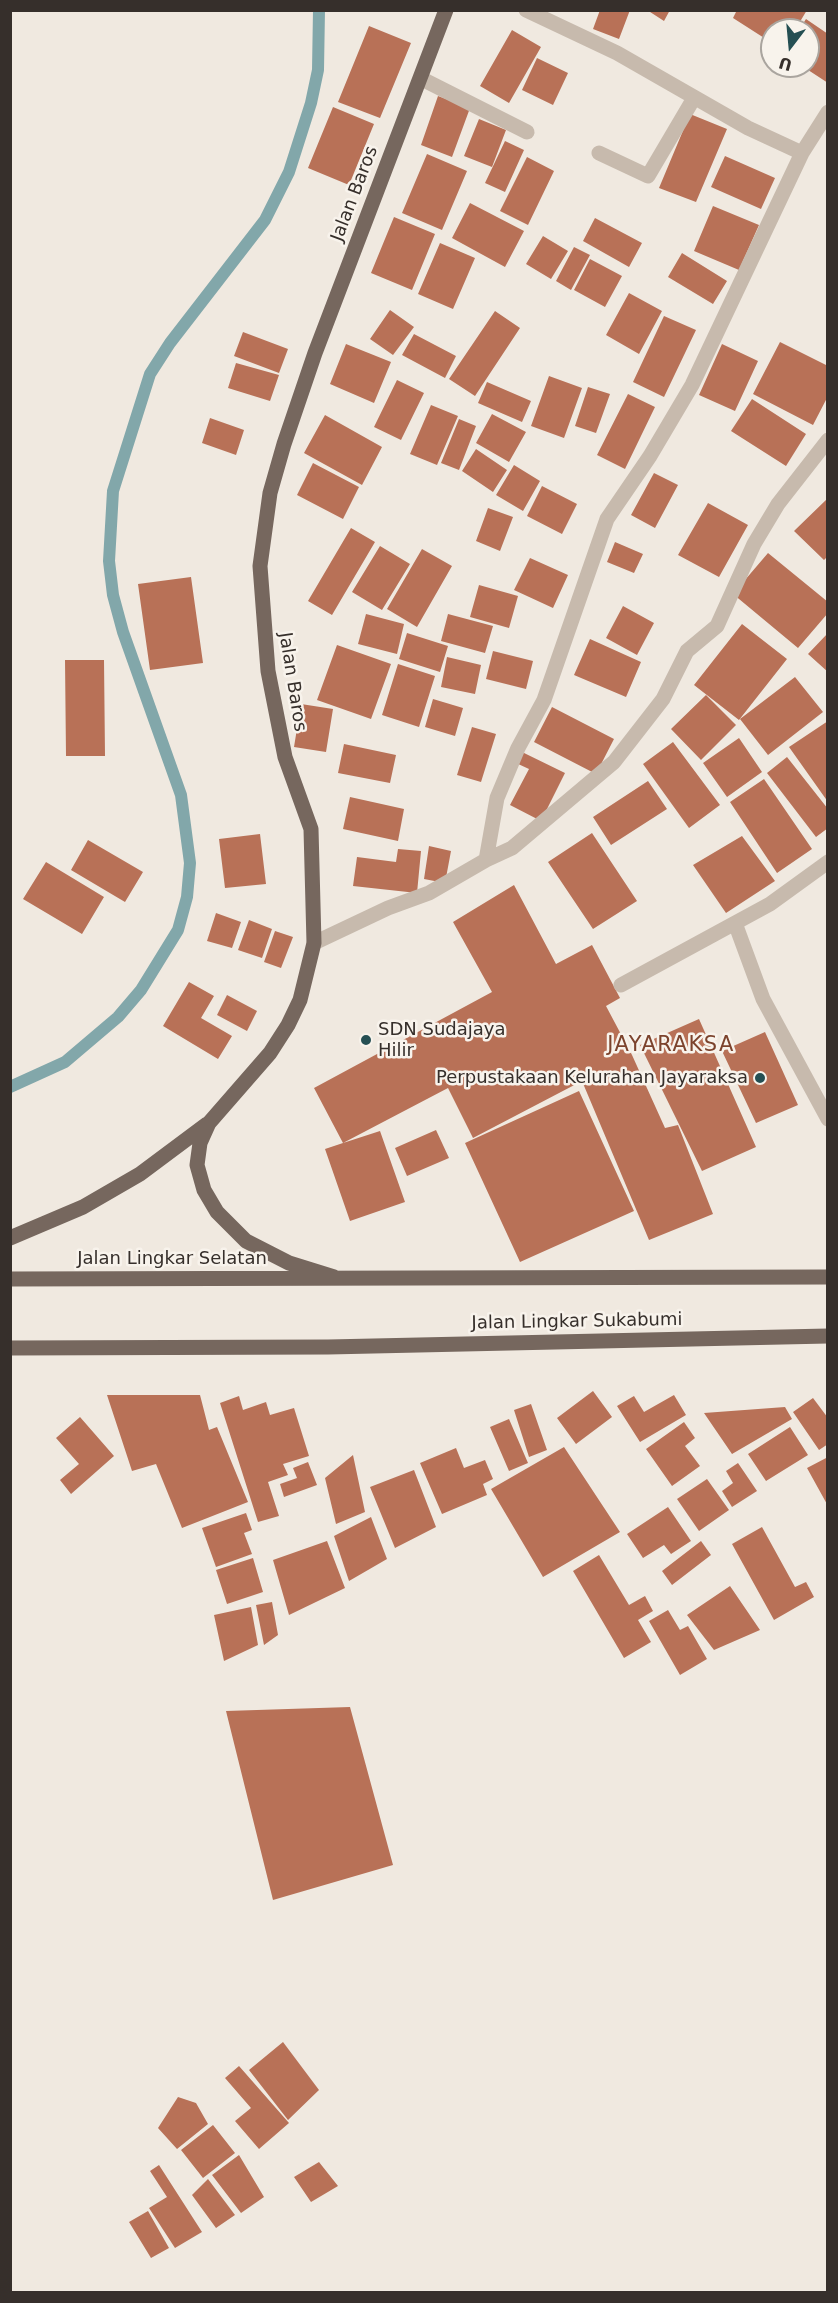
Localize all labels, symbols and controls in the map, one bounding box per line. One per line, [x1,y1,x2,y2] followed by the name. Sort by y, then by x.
[760,18,820,78] north arrow
[777,53,794,75] text: U
[327,143,383,245] street label: Jalan Baros
[273,631,311,733] street label: Jalan Baros
[378,1019,505,1062] place label: SDN Sudajaya Hilir
[359,1033,373,1047] marker: SDN Sudajaya Hilir
[607,1033,735,1059] district label: JAYARAKSA
[436,1067,748,1089] place label: Perpustakaan Kelurahan Jayaraksa
[753,1071,767,1085] marker: Perpustakaan Kelurahan Jayaraksa
[77,1248,267,1270] street label: Jalan Lingkar Selatan
[471,1309,683,1335] street label: Jalan Lingkar Sukabumi

